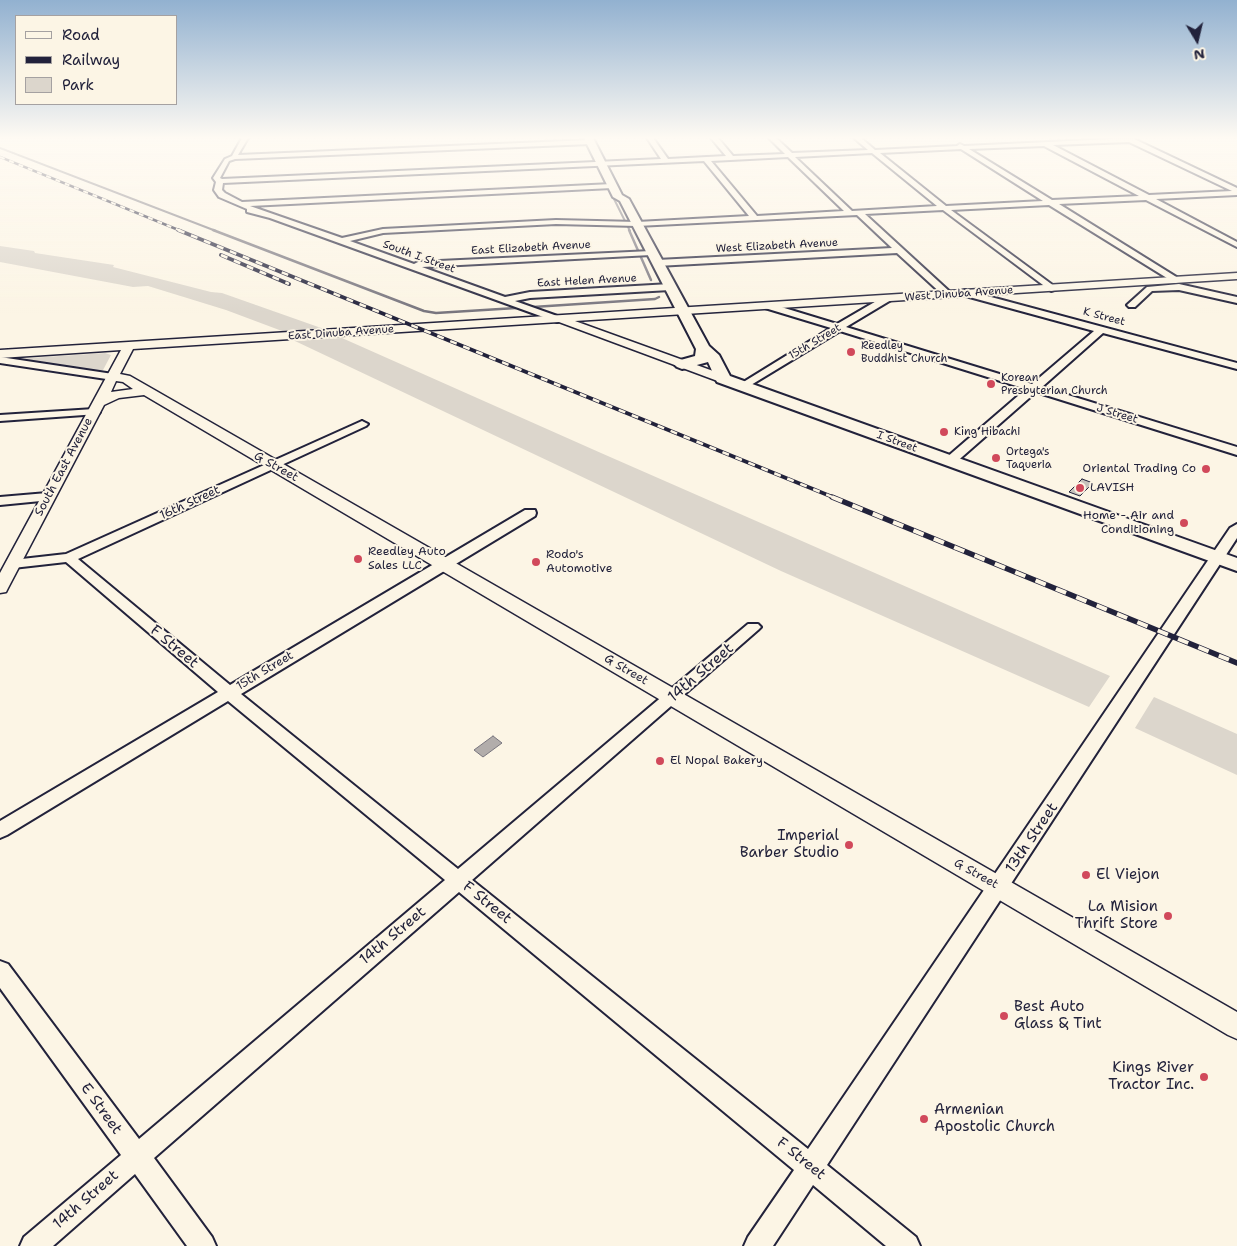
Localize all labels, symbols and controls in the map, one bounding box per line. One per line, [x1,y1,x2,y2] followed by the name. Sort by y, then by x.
[15,15,178,105] legend
[1172,15,1222,65] north arrow
[62,25,100,45] text: Road
[1192,45,1206,65] text: N
[62,50,120,70] text: Railway
[62,75,94,95] text: Park
[715,236,839,256] street label: West Elizabeth Avenue
[381,238,457,276] street label: South I Street
[471,238,591,258] street label: East Elizabeth Avenue
[537,272,637,290] street label: East Helen Avenue
[904,284,1014,304] street label: West Dinuba Avenue
[1081,305,1127,329] street label: K Street
[786,321,844,363] street label: 15th Street
[288,323,394,343] street label: East Dinuba Avenue
[861,339,947,365] place label: Reedley Buddhist Church
[845,346,857,358] marker: Reedley Buddhist Church
[1001,371,1108,397] place label: Korean Presbyterian Church
[985,378,997,390] marker: Korean Presbyterian Church
[1095,401,1139,427] street label: J Street
[32,415,96,519] street label: South East Avenue
[954,425,1020,439] place label: King Hibachi
[938,426,950,438] marker: King Hibachi
[875,429,919,455] street label: I Street
[1006,445,1052,471] place label: Ortega's Taqueria
[251,449,301,485] street label: G Street
[990,452,1002,464] marker: Ortega's Taqueria
[1083,462,1196,476] place label: Oriental Trading Co
[1200,463,1212,475] marker: Oriental Trading Co
[1090,481,1134,495] place label: LAVISH
[1074,482,1086,494] marker: LAVISH
[158,483,222,523] street label: 16th Street
[1083,509,1174,537] place label: Home - Air and Conditioning
[1178,517,1190,529] marker: Home - Air and Conditioning
[368,545,446,573] place label: Reedley Auto Sales LLC
[546,548,612,576] place label: Rodo's Automotive
[352,553,364,565] marker: Reedley Auto Sales LLC
[530,556,542,568] marker: Rodo's Automotive
[146,622,202,672] street label: F Street
[665,640,737,706] street label: 14th Street
[234,648,296,694] street label: 15th Street
[601,652,651,688] street label: G Street
[670,754,763,768] place label: El Nopal Bakery
[654,755,666,767] marker: El Nopal Bakery
[1002,800,1062,876] street label: 13th Street
[740,827,839,862] place label: Imperial Barber Studio
[843,839,855,851] marker: Imperial Barber Studio
[951,856,1001,892] street label: G Street
[1096,866,1159,884] place label: El Viejon
[1080,869,1092,881] marker: El Viejon
[459,878,515,928] street label: F Street
[1075,898,1158,933] place label: La Mision Thrift Store
[356,903,430,969] street label: 14th Street
[1162,910,1174,922] marker: La Mision Thrift Store
[1014,998,1102,1033] place label: Best Auto Glass & Tint
[998,1010,1010,1022] marker: Best Auto Glass & Tint
[1108,1059,1194,1094] place label: Kings River Tractor Inc.
[1198,1071,1210,1083] marker: Kings River Tractor Inc.
[76,1080,126,1138] street label: E Street
[934,1101,1055,1136] place label: Armenian Apostolic Church
[918,1113,930,1125] marker: Armenian Apostolic Church
[773,1134,829,1184] street label: F Street
[50,1167,122,1233] street label: 14th Street

